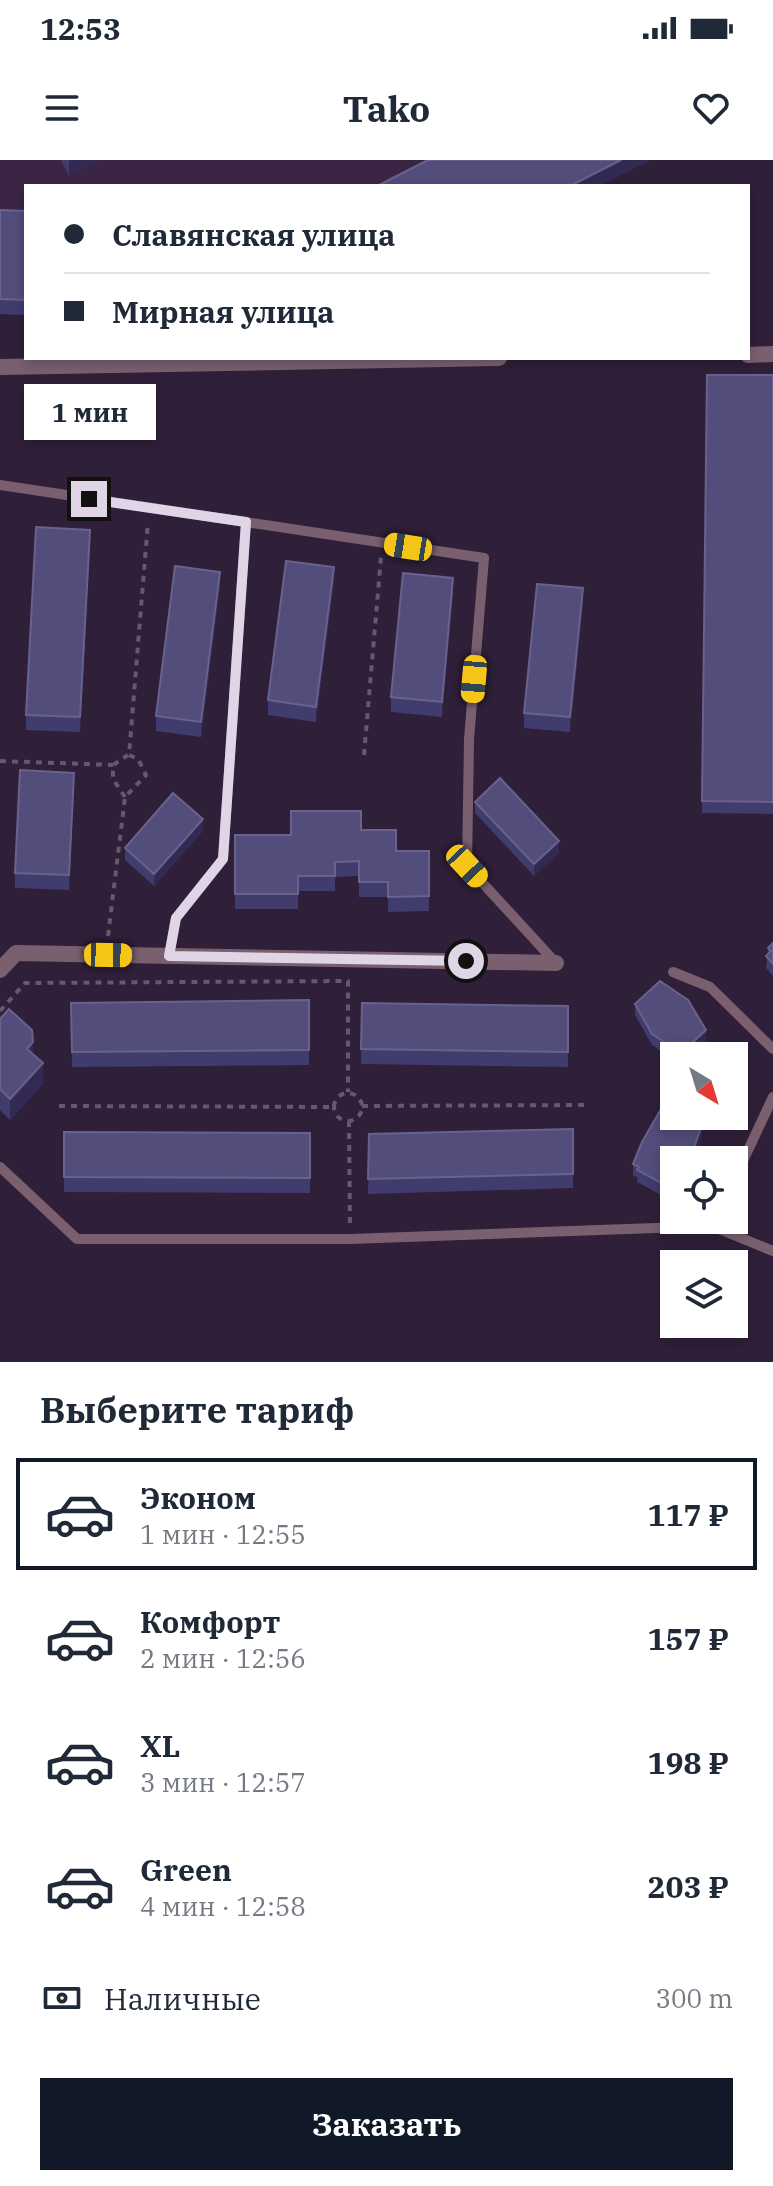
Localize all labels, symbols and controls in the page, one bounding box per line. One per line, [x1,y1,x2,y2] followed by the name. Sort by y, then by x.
[40,9,121,48] text: 12:53
[343,85,430,132] text: Tako
[40,86,84,130] icon: menu
[689,86,733,130] icon: heart
[112,215,395,254] text: Славянская улица
[112,292,334,331] text: Мирная улица
[23,383,155,439] callout: 1 мин
[52,395,128,429] text: 1 мин
[71,481,107,517] route end
[382,531,434,563] car
[460,654,488,704] car
[442,840,492,892] car
[84,943,132,967] car
[448,943,484,979] route start
[660,1042,748,1130] north arrow
[660,1042,748,1338] map controls
[660,1146,748,1234] button: locate
[660,1250,748,1338] button: layers
[40,1386,354,1433] text: Выберите тариф
[44,1478,116,1550] icon: car
[140,1478,256,1517] text: Эконом
[648,1495,729,1534] text: 117 ₽
[140,1517,306,1551] text: 1 мин · 12:55
[44,1602,116,1674] icon: car
[140,1602,281,1641] text: Комфорт
[648,1619,729,1658] text: 157 ₽
[140,1641,306,1675] text: 2 мин · 12:56
[44,1726,116,1798] icon: car
[140,1726,180,1765] text: XL
[648,1743,729,1782] text: 198 ₽
[140,1765,306,1799] text: 3 мин · 12:57
[44,1850,116,1922] icon: car
[140,1850,232,1889] text: Green
[648,1867,729,1906] text: 203 ₽
[140,1889,306,1923] text: 4 мин · 12:58
[40,1976,84,2020] icon: cash
[104,1979,261,2018] text: Наличные
[655,1981,733,2015] text: 300 m
[40,2078,733,2170] button: Заказать

